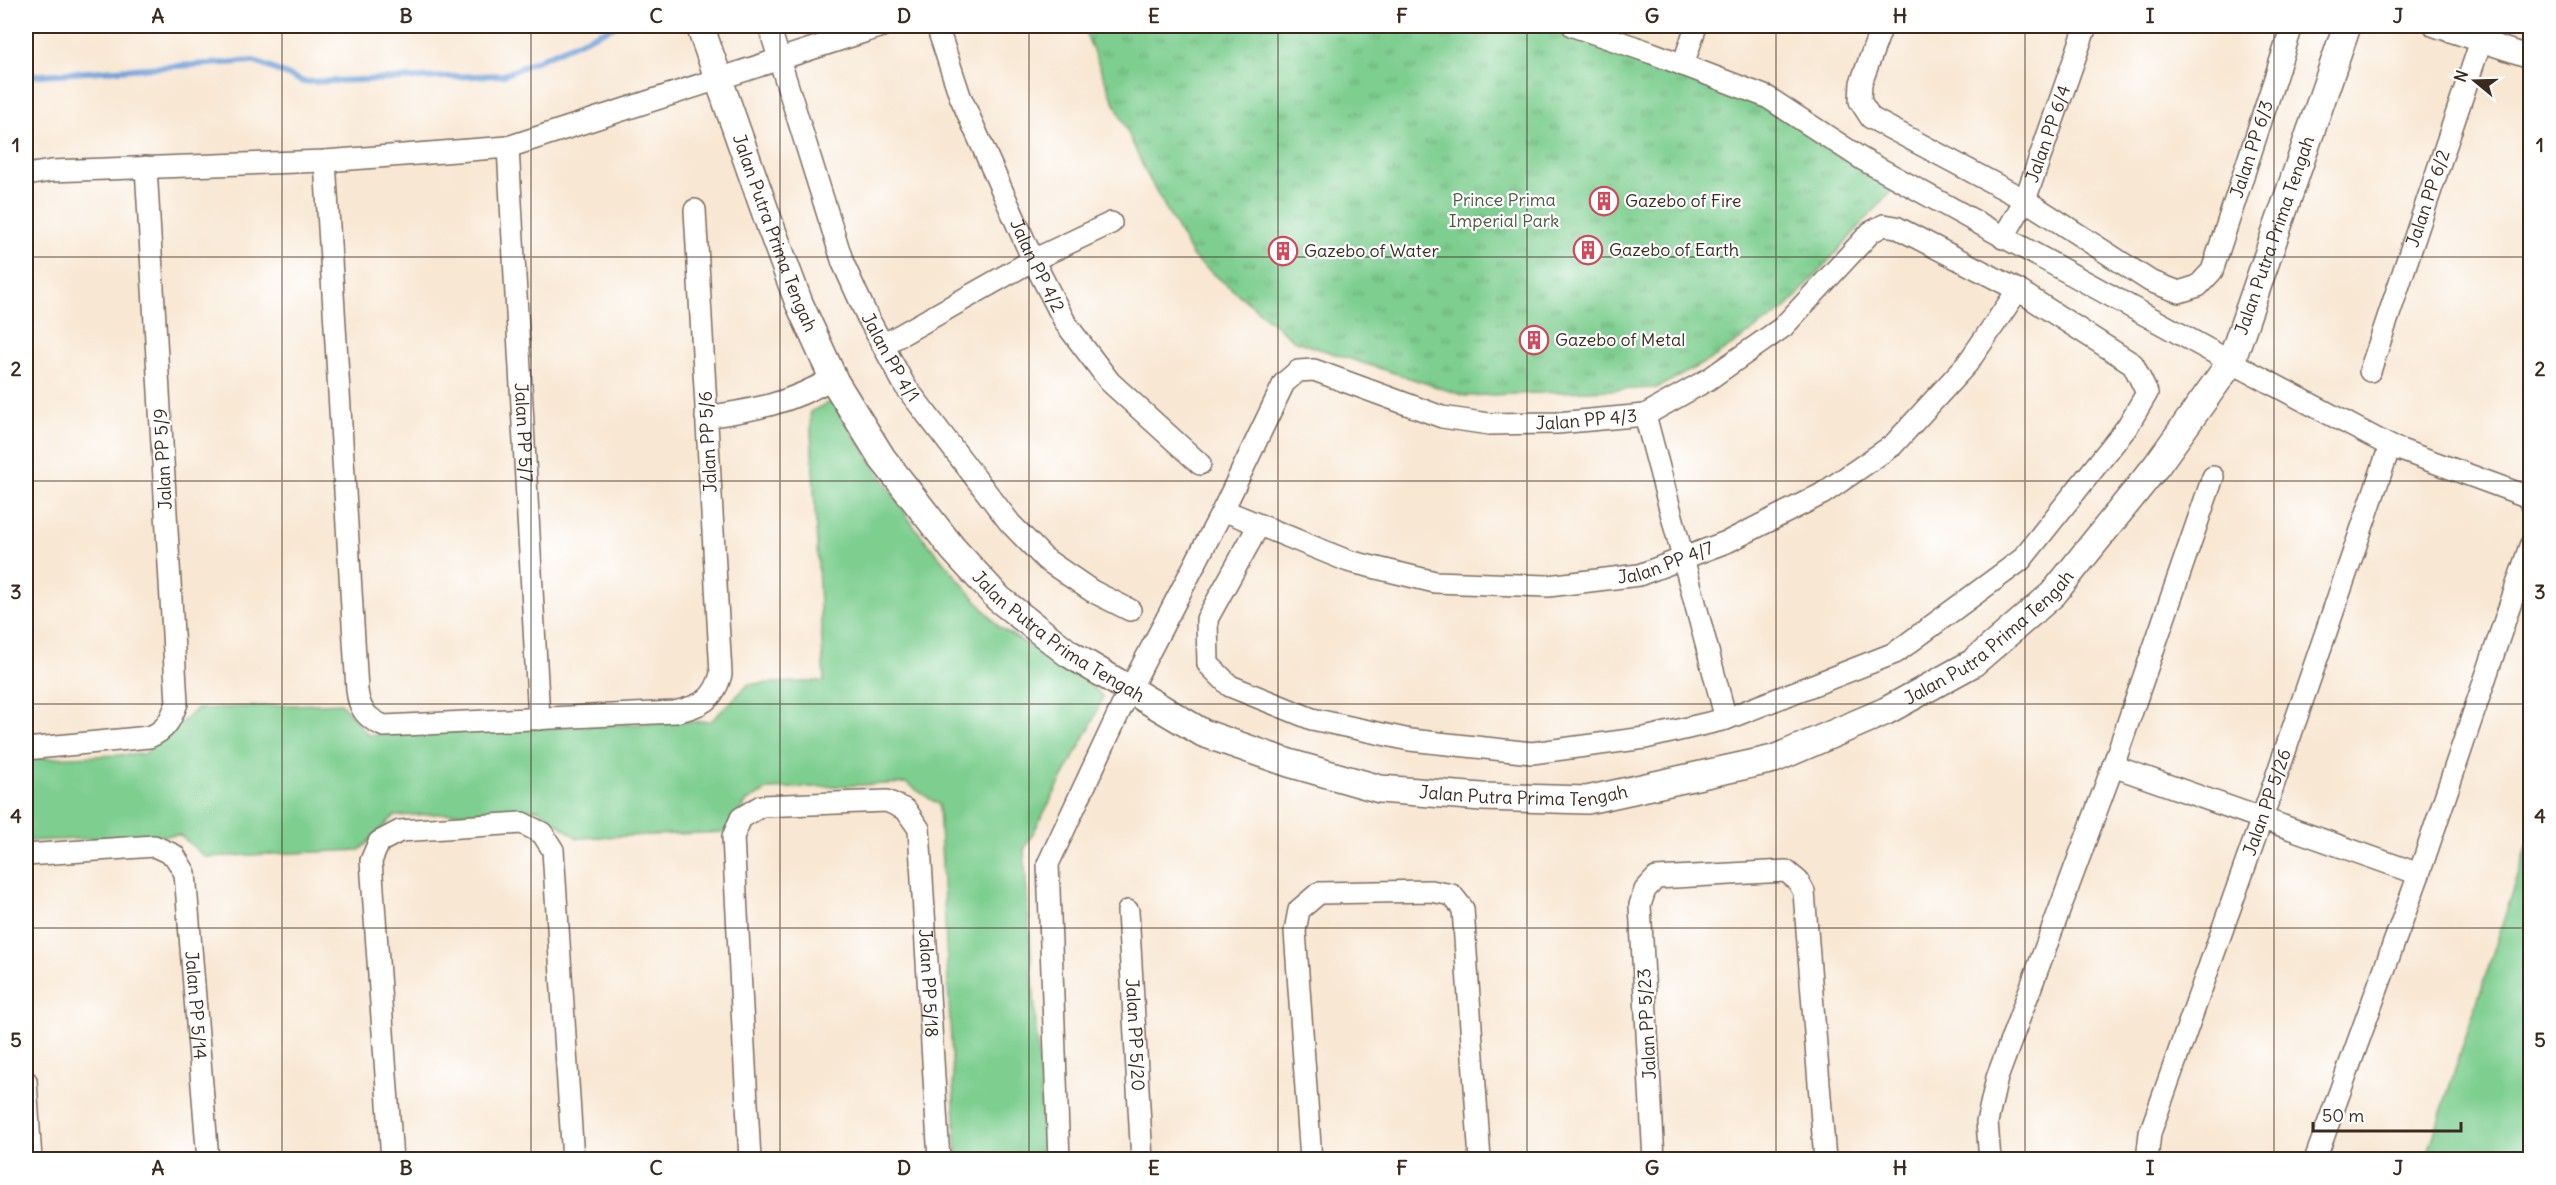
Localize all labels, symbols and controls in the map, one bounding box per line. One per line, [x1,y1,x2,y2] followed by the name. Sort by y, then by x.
[152,3,165,28] text: A
[399,3,413,28] text: B
[649,3,663,28] text: C
[897,3,911,28] text: D
[1148,3,1160,28] text: E
[1396,3,1408,28] text: F
[1645,3,1659,28] text: G
[1893,3,1907,28] text: H
[2146,3,2155,28] text: I
[2393,3,2404,28] text: J
[2445,51,2505,111] north arrow
[2450,68,2472,85] text: N
[2020,82,2075,186] street label: Jalan PP 6/4
[2225,97,2278,201] street label: Jalan PP 6/3
[728,131,823,335] street label: Jalan Putra Prima Tengah
[12,132,20,157] text: 1
[2536,132,2544,157] text: 1
[2229,133,2319,338] street label: Jalan Putra Prima Tengah
[2400,147,2455,250] street label: Jalan PP 6/2
[1588,185,1620,217] building icon: Gazebo of Fire
[1449,188,1559,232] park label: Prince Prima Imperial Park
[1625,189,1742,212] place label: Gazebo of Fire
[1005,215,1070,316] street label: Jalan PP 4/2
[1572,234,1604,266] building icon: Gazebo of Earth
[1267,235,1299,267] building icon: Gazebo of Water
[1609,238,1739,261] place label: Gazebo of Earth
[1304,239,1439,262] place label: Gazebo of Water
[857,309,925,406] street label: Jalan PP 4/1
[1518,324,1550,356] building icon: Gazebo of Metal
[1555,328,1685,351] place label: Gazebo of Metal
[11,356,22,381] text: 2
[2535,356,2546,381] text: 2
[510,382,538,483] street label: Jalan PP 5/7
[693,391,722,493] street label: Jalan PP 5/6
[1536,404,1638,434] street label: Jalan PP 4/3
[148,408,177,510] street label: Jalan PP 5/9
[1616,536,1717,588] street label: Jalan PP 4/7
[1900,565,2079,710] street label: Jalan Putra Prima Tengah
[968,566,1149,707] street label: Jalan Putra Prima Tengah
[10,579,22,604] text: 3
[2534,579,2546,604] text: 3
[2238,746,2296,859] street label: Jalan PP 5/26
[1418,779,1630,811] street label: Jalan Putra Prima Tengah
[10,803,22,828] text: 4
[2534,803,2546,828] text: 4
[914,928,944,1038] street label: Jalan PP 5/18
[180,950,212,1060] street label: Jalan PP 5/14
[1632,968,1661,1080] street label: Jalan PP 5/23
[1121,978,1150,1092] street label: Jalan PP 5/20
[10,1027,22,1052] text: 5
[2534,1027,2546,1052] text: 5
[2313,1095,2462,1133] scale bar
[2322,1104,2364,1127] text: 50 m
[152,1155,165,1180] text: A
[399,1155,413,1180] text: B
[649,1155,663,1180] text: C
[897,1155,911,1180] text: D
[1148,1155,1160,1180] text: E
[1396,1155,1408,1180] text: F
[1645,1155,1659,1180] text: G
[1893,1155,1907,1180] text: H
[2146,1155,2155,1180] text: I
[2393,1155,2404,1180] text: J

